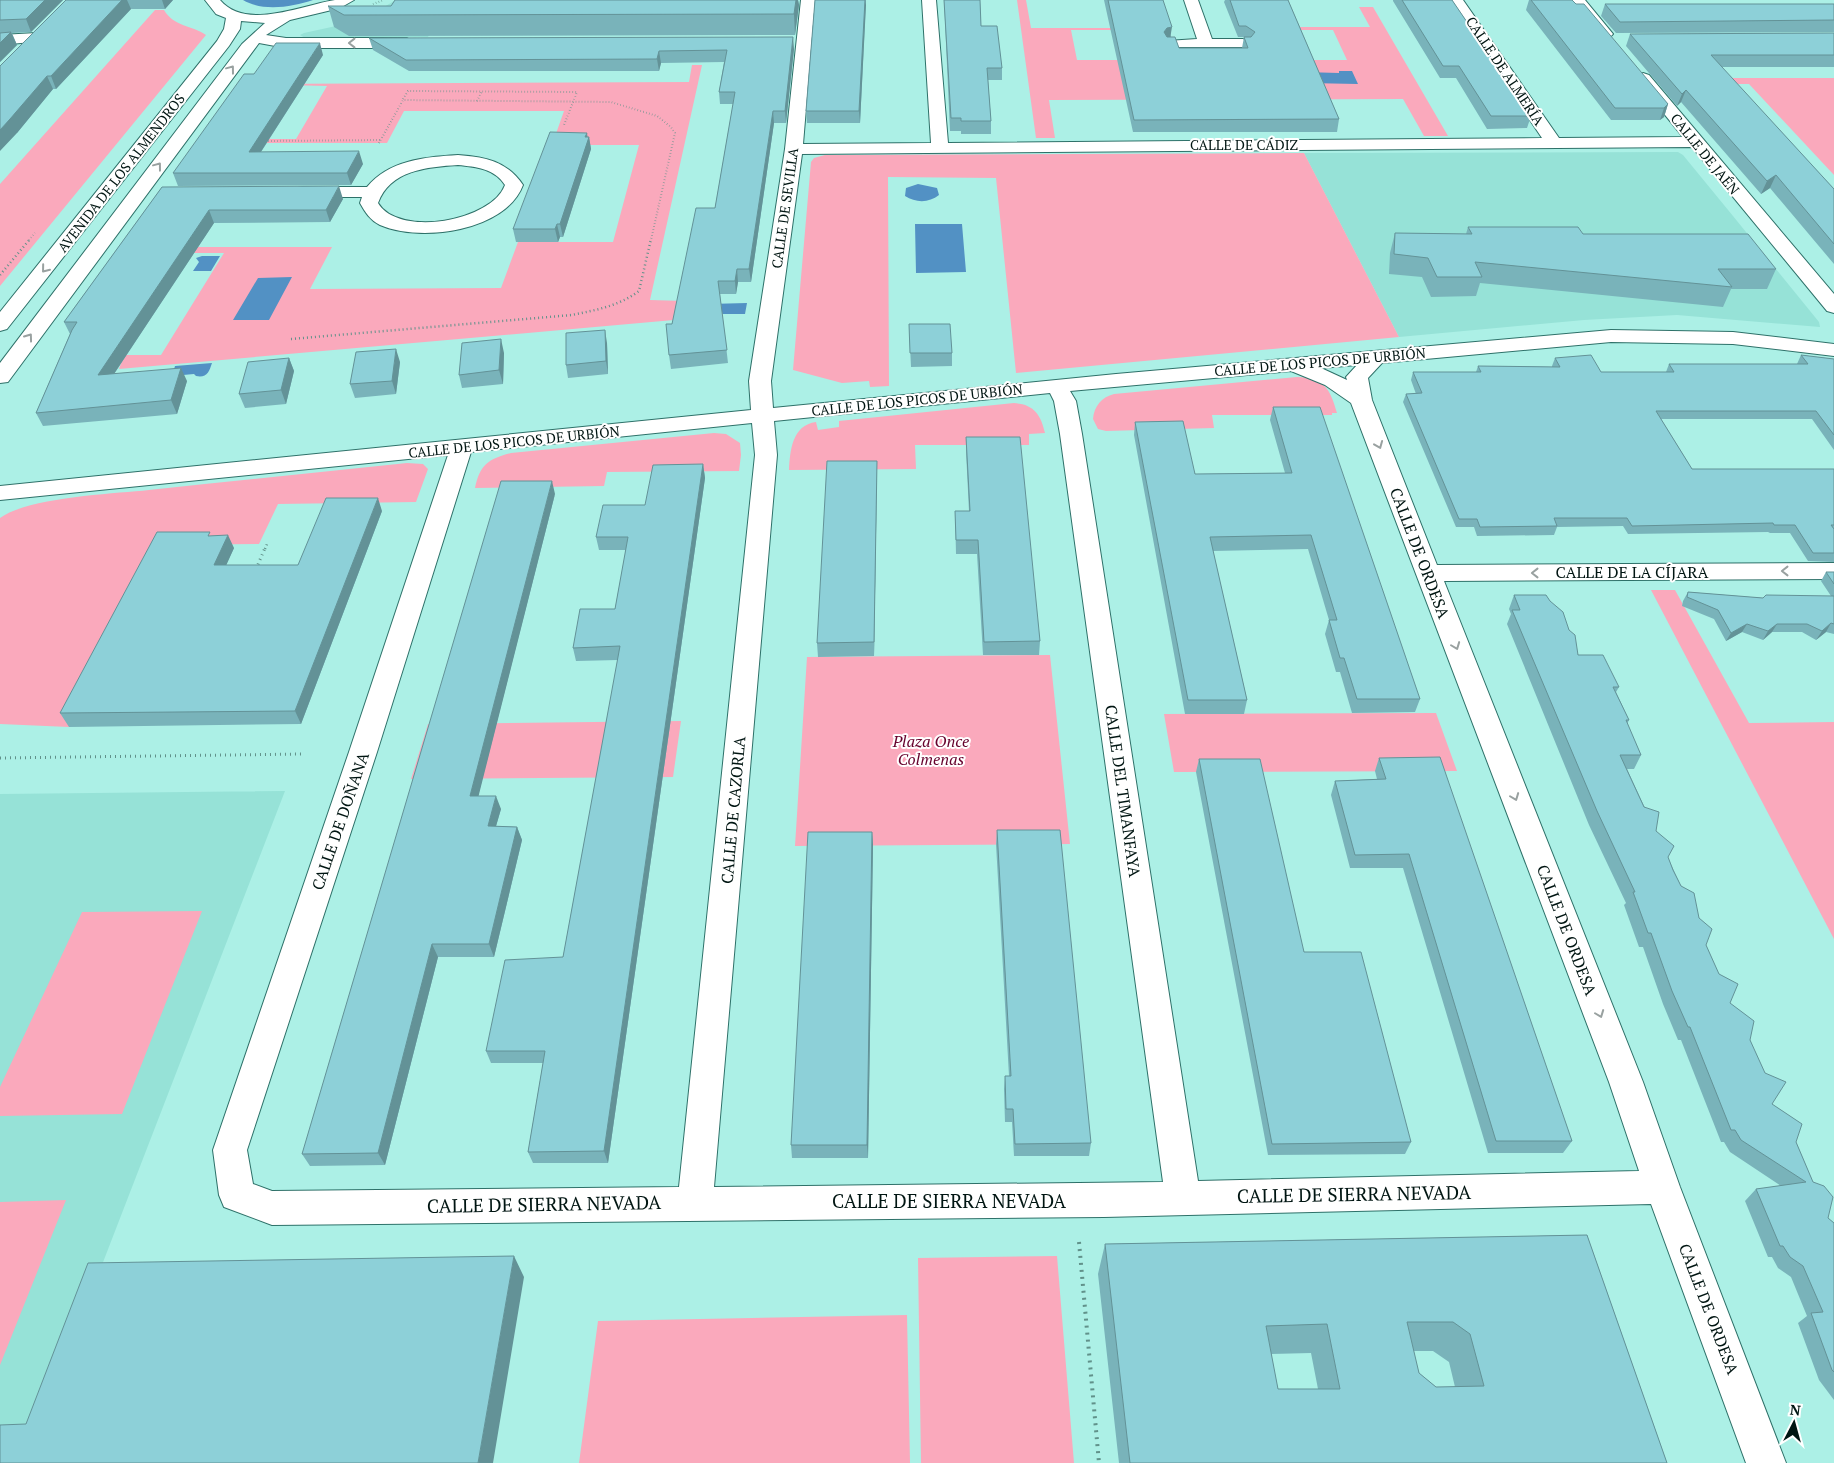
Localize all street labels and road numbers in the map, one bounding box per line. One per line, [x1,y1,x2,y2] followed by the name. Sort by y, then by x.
[1462,13,1549,129] street label: CALLE DE ALMERÍA
[53,89,189,256] street label: AVENIDA DE LOS ALMENDROS
[1667,109,1744,198] street label: CALLE DE JAÉN
[1190,135,1298,154] street label: CALLE DE CÁDIZ
[767,146,802,270] street label: CALLE DE SEVILLA
[1213,343,1427,380] street label: CALLE DE LOS PICOS DE URBIÓN
[810,379,1024,420] street label: CALLE DE LOS PICOS DE URBIÓN
[407,421,621,462] street label: CALLE DE LOS PICOS DE URBIÓN
[1385,484,1455,622] street label: CALLE DE ORDESA
[1556,561,1709,583] street label: CALLE DE LA CÍJARA
[1100,703,1146,879] street label: CALLE DEL TIMANFAYA
[716,735,750,885] street label: CALLE DE CAZORLA
[306,749,374,893] street label: CALLE DE DOÑANA
[1532,861,1602,999] street label: CALLE DE ORDESA
[1237,1179,1471,1208] street label: CALLE DE SIERRA NEVADA
[832,1188,1066,1213] street label: CALLE DE SIERRA NEVADA
[427,1189,661,1218] street label: CALLE DE SIERRA NEVADA
[1674,1240,1744,1378] street label: CALLE DE ORDESA

